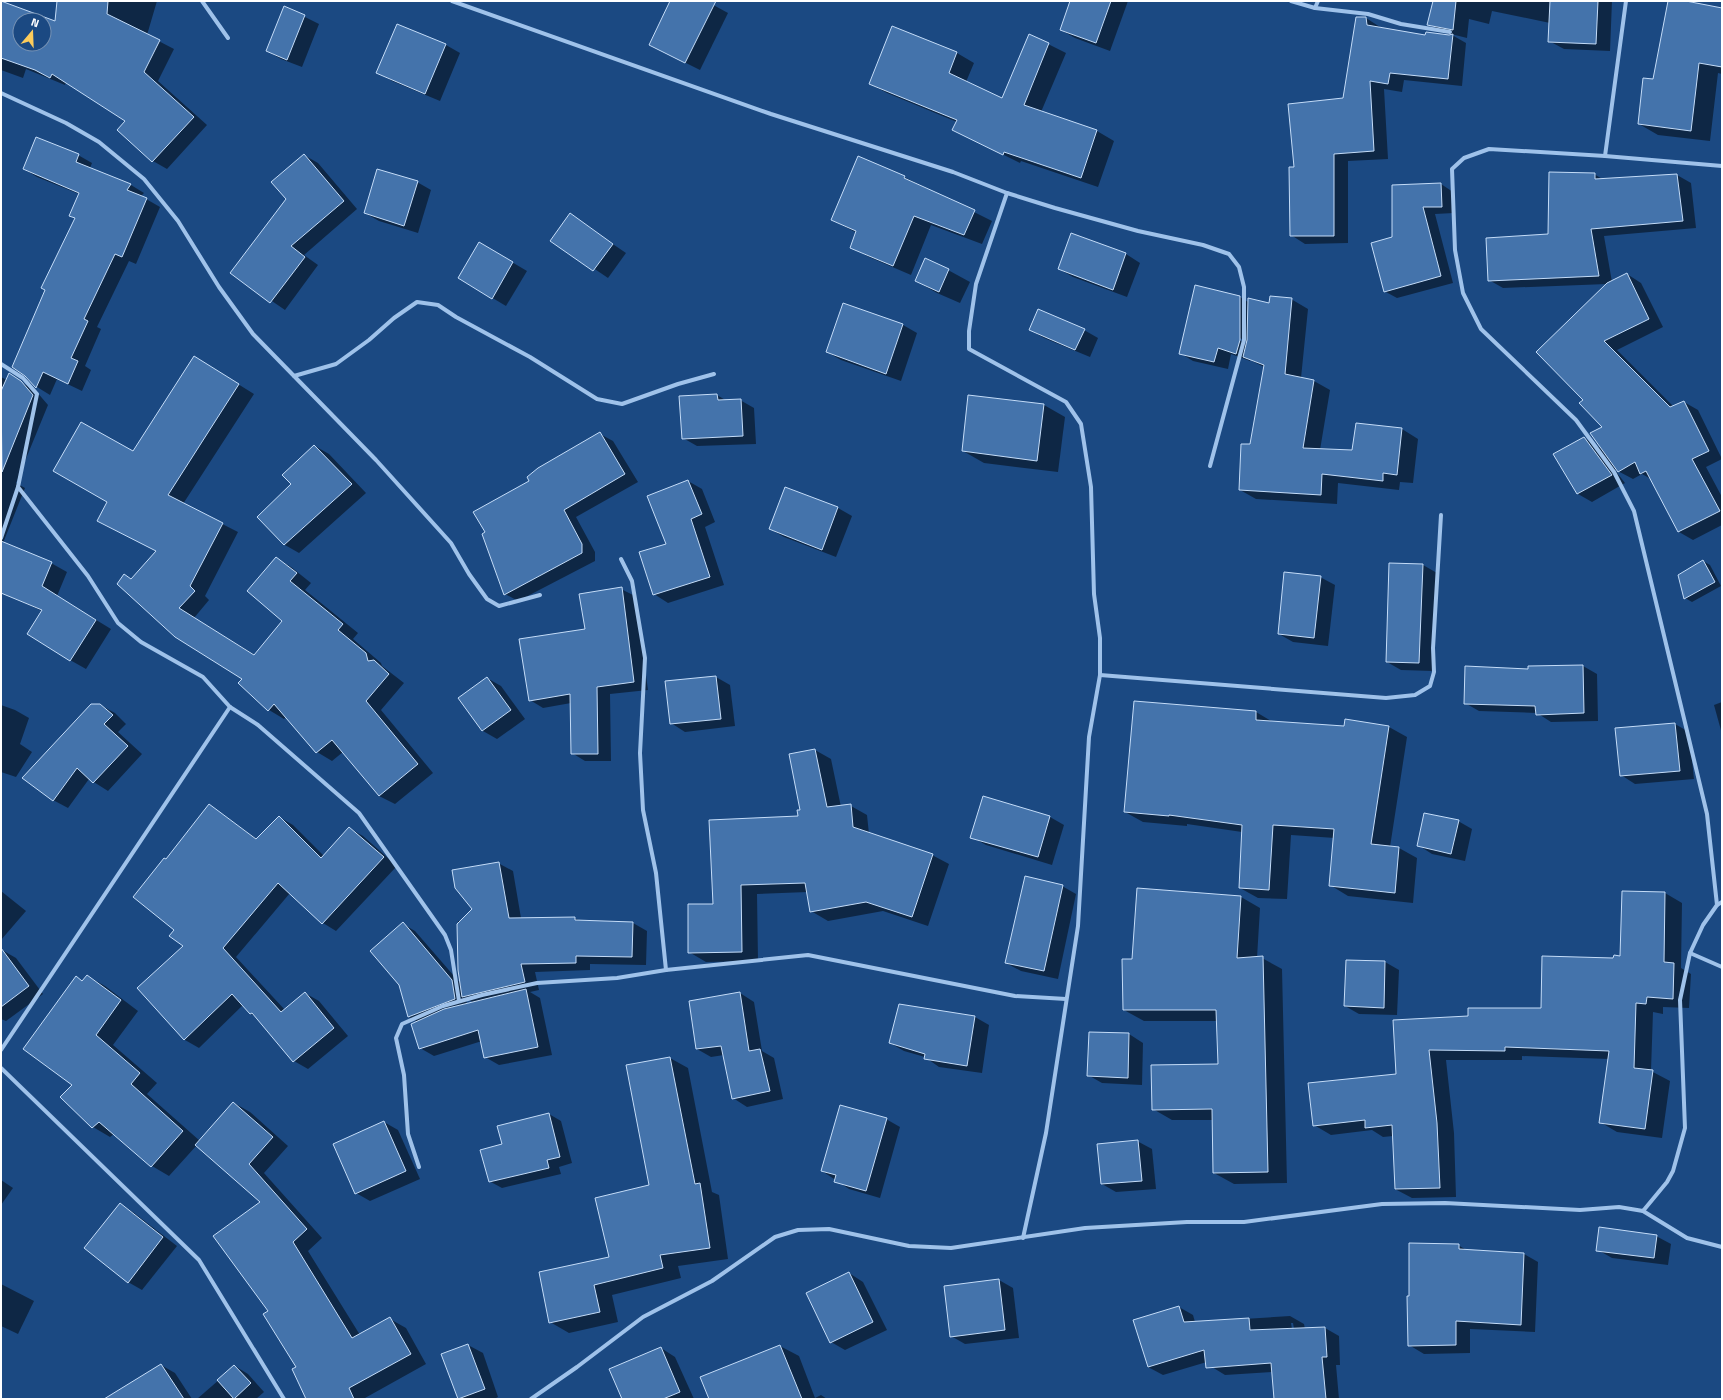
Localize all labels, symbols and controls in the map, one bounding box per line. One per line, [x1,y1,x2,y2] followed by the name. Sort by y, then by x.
[12,12,52,52] north arrow
[29,14,41,31] text: N

